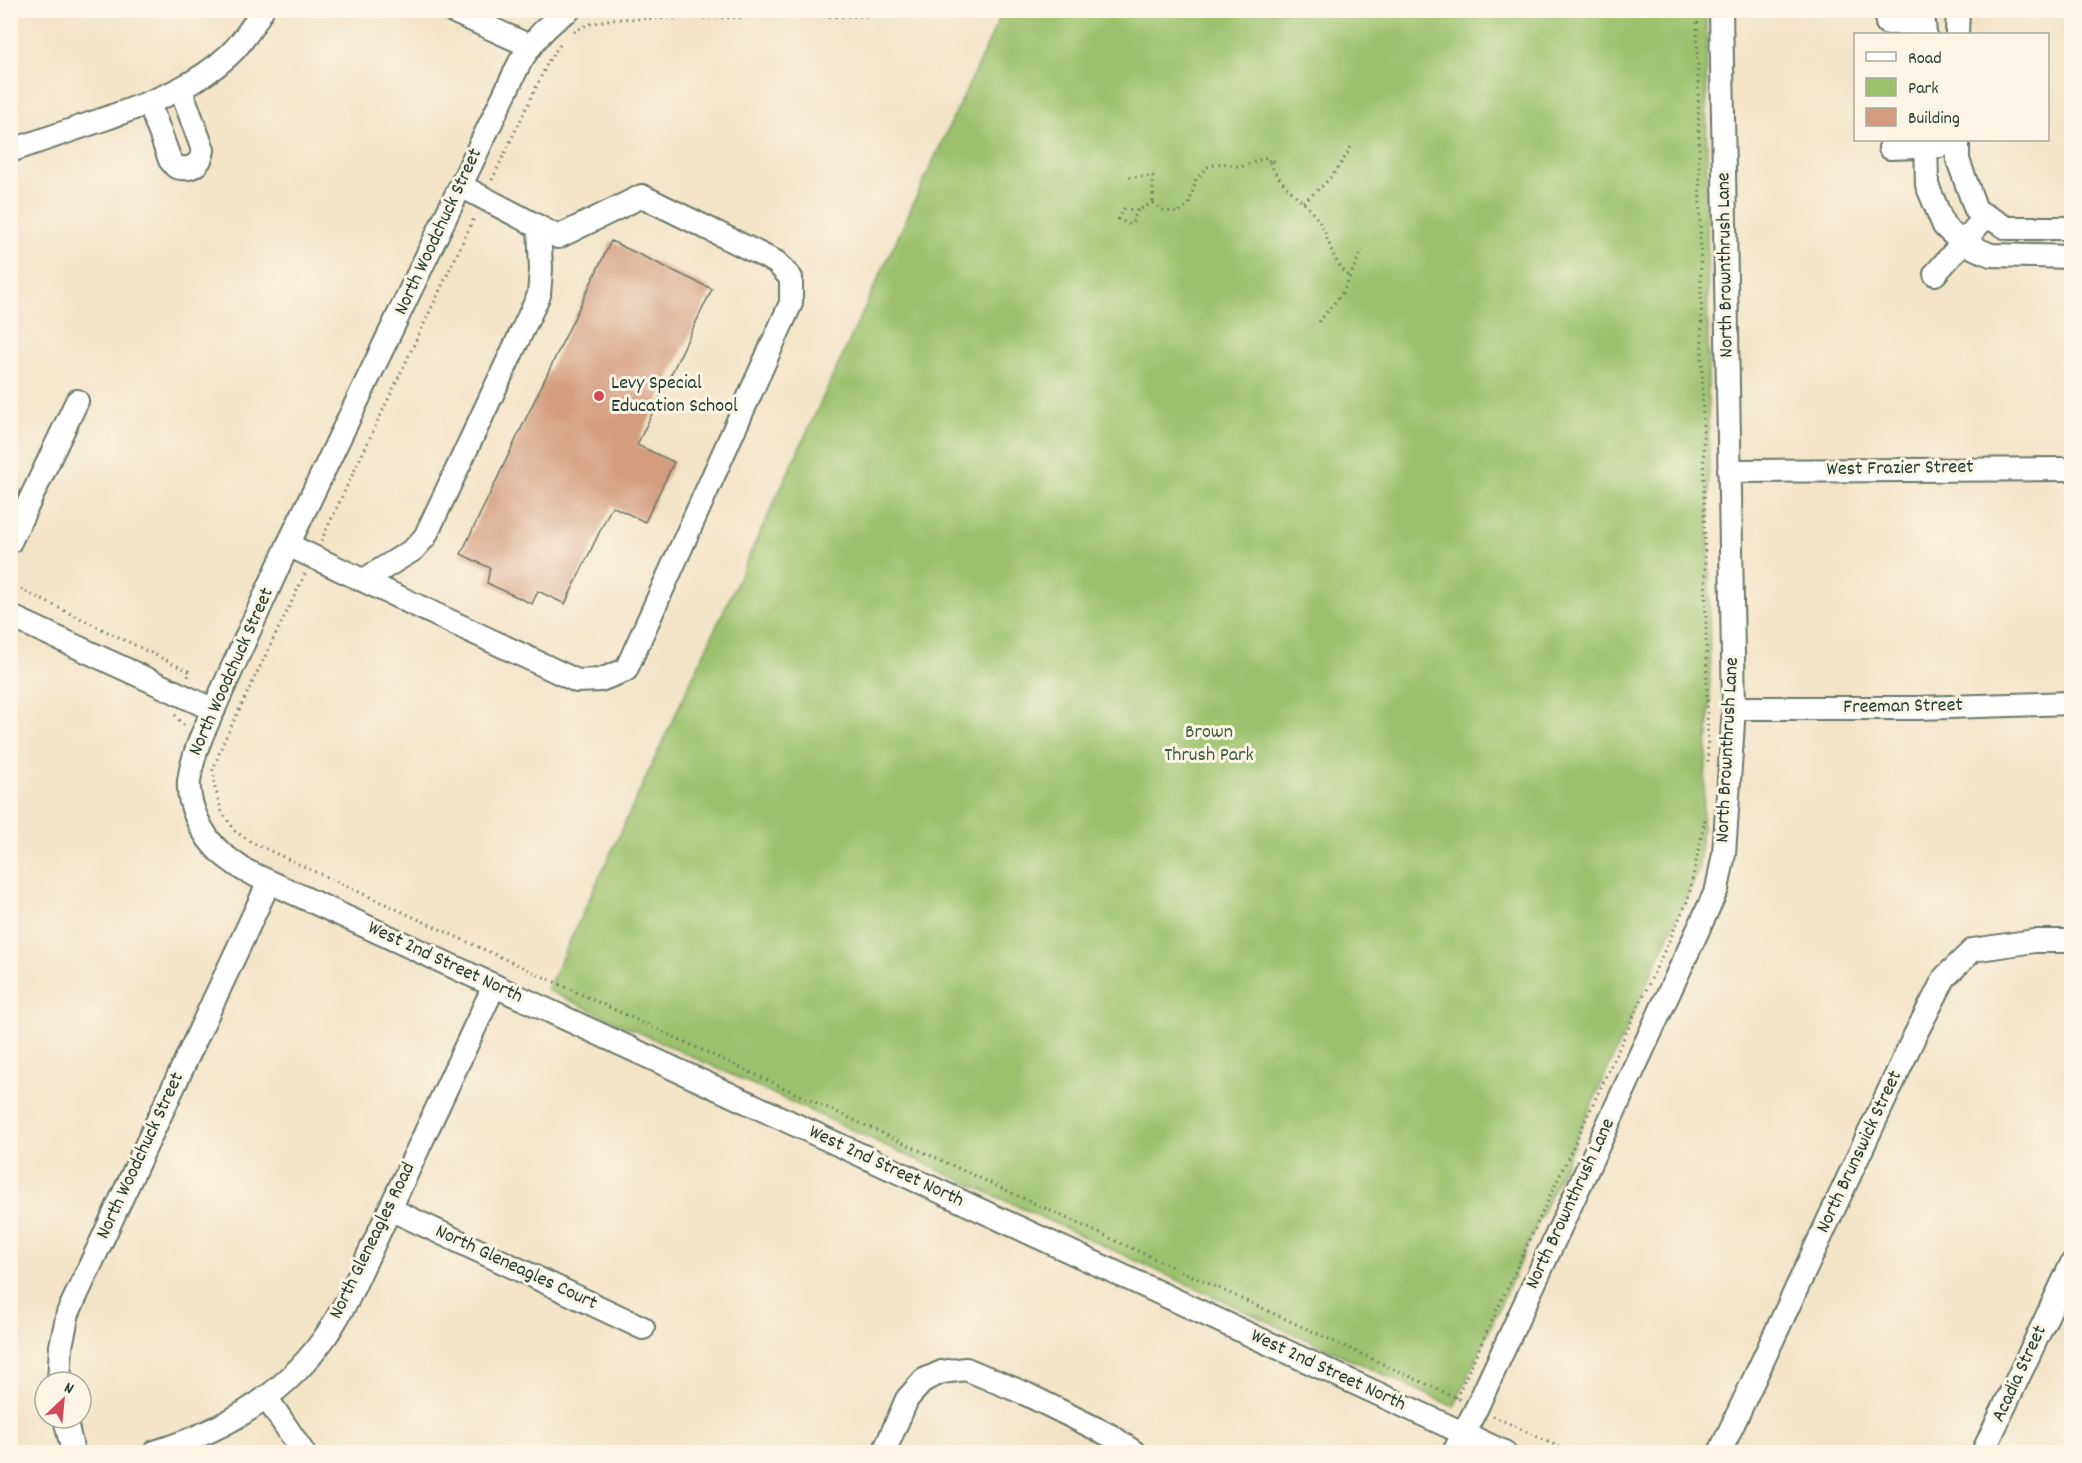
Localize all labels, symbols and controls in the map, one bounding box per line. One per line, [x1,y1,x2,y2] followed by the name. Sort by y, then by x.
[1854,33,2049,141] legend
[1908,47,1942,72] text: Road
[1908,77,1939,102] text: Park
[1908,107,1960,132] text: Building
[388,144,490,320] street label: North Woodchuck Street
[1710,172,1742,358] street label: North Brownthrush Lane
[611,370,738,421] place label: Levy Special Education School
[592,389,606,403] marker: Levy Special Education School
[1826,454,1974,484] street label: West Frazier Street
[182,584,282,760] street label: North Woodchuck Street
[1709,656,1747,843] street label: North Brownthrush Lane
[1843,692,1963,722] street label: Freeman Street
[1164,719,1254,770] park label: Brown Thrush Park
[363,915,527,1011] street label: West 2nd Street North
[1810,1066,1910,1238] street label: North Brunswick Street
[90,1068,192,1244] street label: North Woodchuck Street
[1519,1114,1623,1294] street label: North Brownthrush Lane
[804,1119,968,1215] street label: West 2nd Street North
[323,1158,423,1324] street label: North Gleneagles Road
[430,1218,602,1318] street label: North Gleneagles Court
[1985,1321,2055,1427] street label: Acadia Street
[1246,1323,1410,1419] street label: West 2nd Street North
[33,1370,93,1430] north arrow
[60,1377,77,1401] text: N

